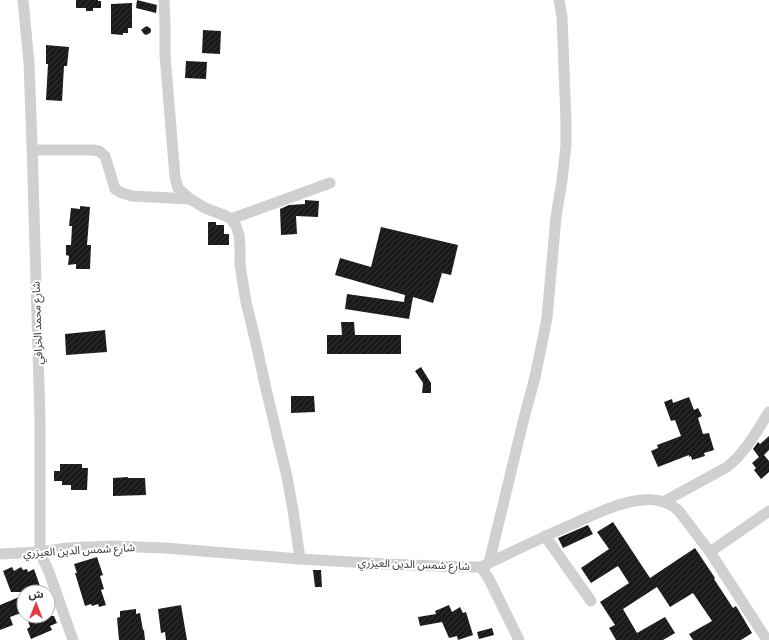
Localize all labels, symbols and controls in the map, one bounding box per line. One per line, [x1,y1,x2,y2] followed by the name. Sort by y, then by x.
[29,281,48,365] street label: شارع محمد الخرافي
[23,540,136,562] street label: شارع شمس الدين العيزري
[358,555,471,576] street label: شارع شمس الدين العيزري
[16,584,56,624] north arrow
[28,587,44,601] text: ش

